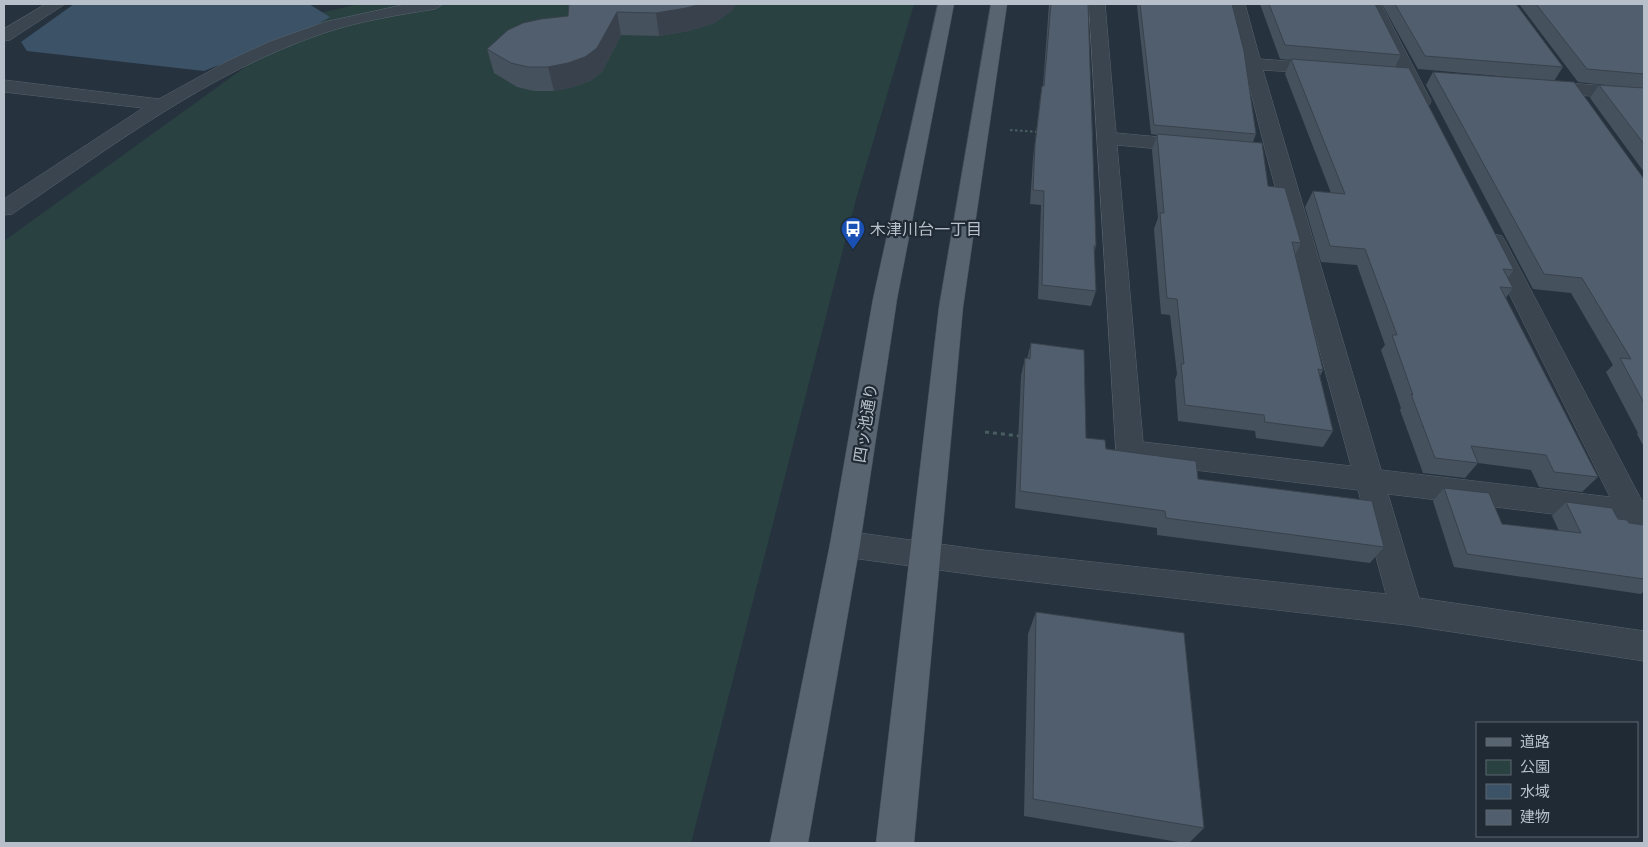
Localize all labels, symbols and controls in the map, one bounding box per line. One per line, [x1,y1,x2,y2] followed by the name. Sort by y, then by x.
[840,216,866,250] bus stop icon: 木津川台一丁目
[870,220,982,239] place label: 木津川台一丁目
[850,382,881,464] street label: 四ッ池通り
[1476,722,1638,837] legend
[1520,733,1550,750] text: 道路
[1520,758,1550,775] text: 公園
[1520,783,1550,800] text: 水域
[1520,808,1550,825] text: 建物

